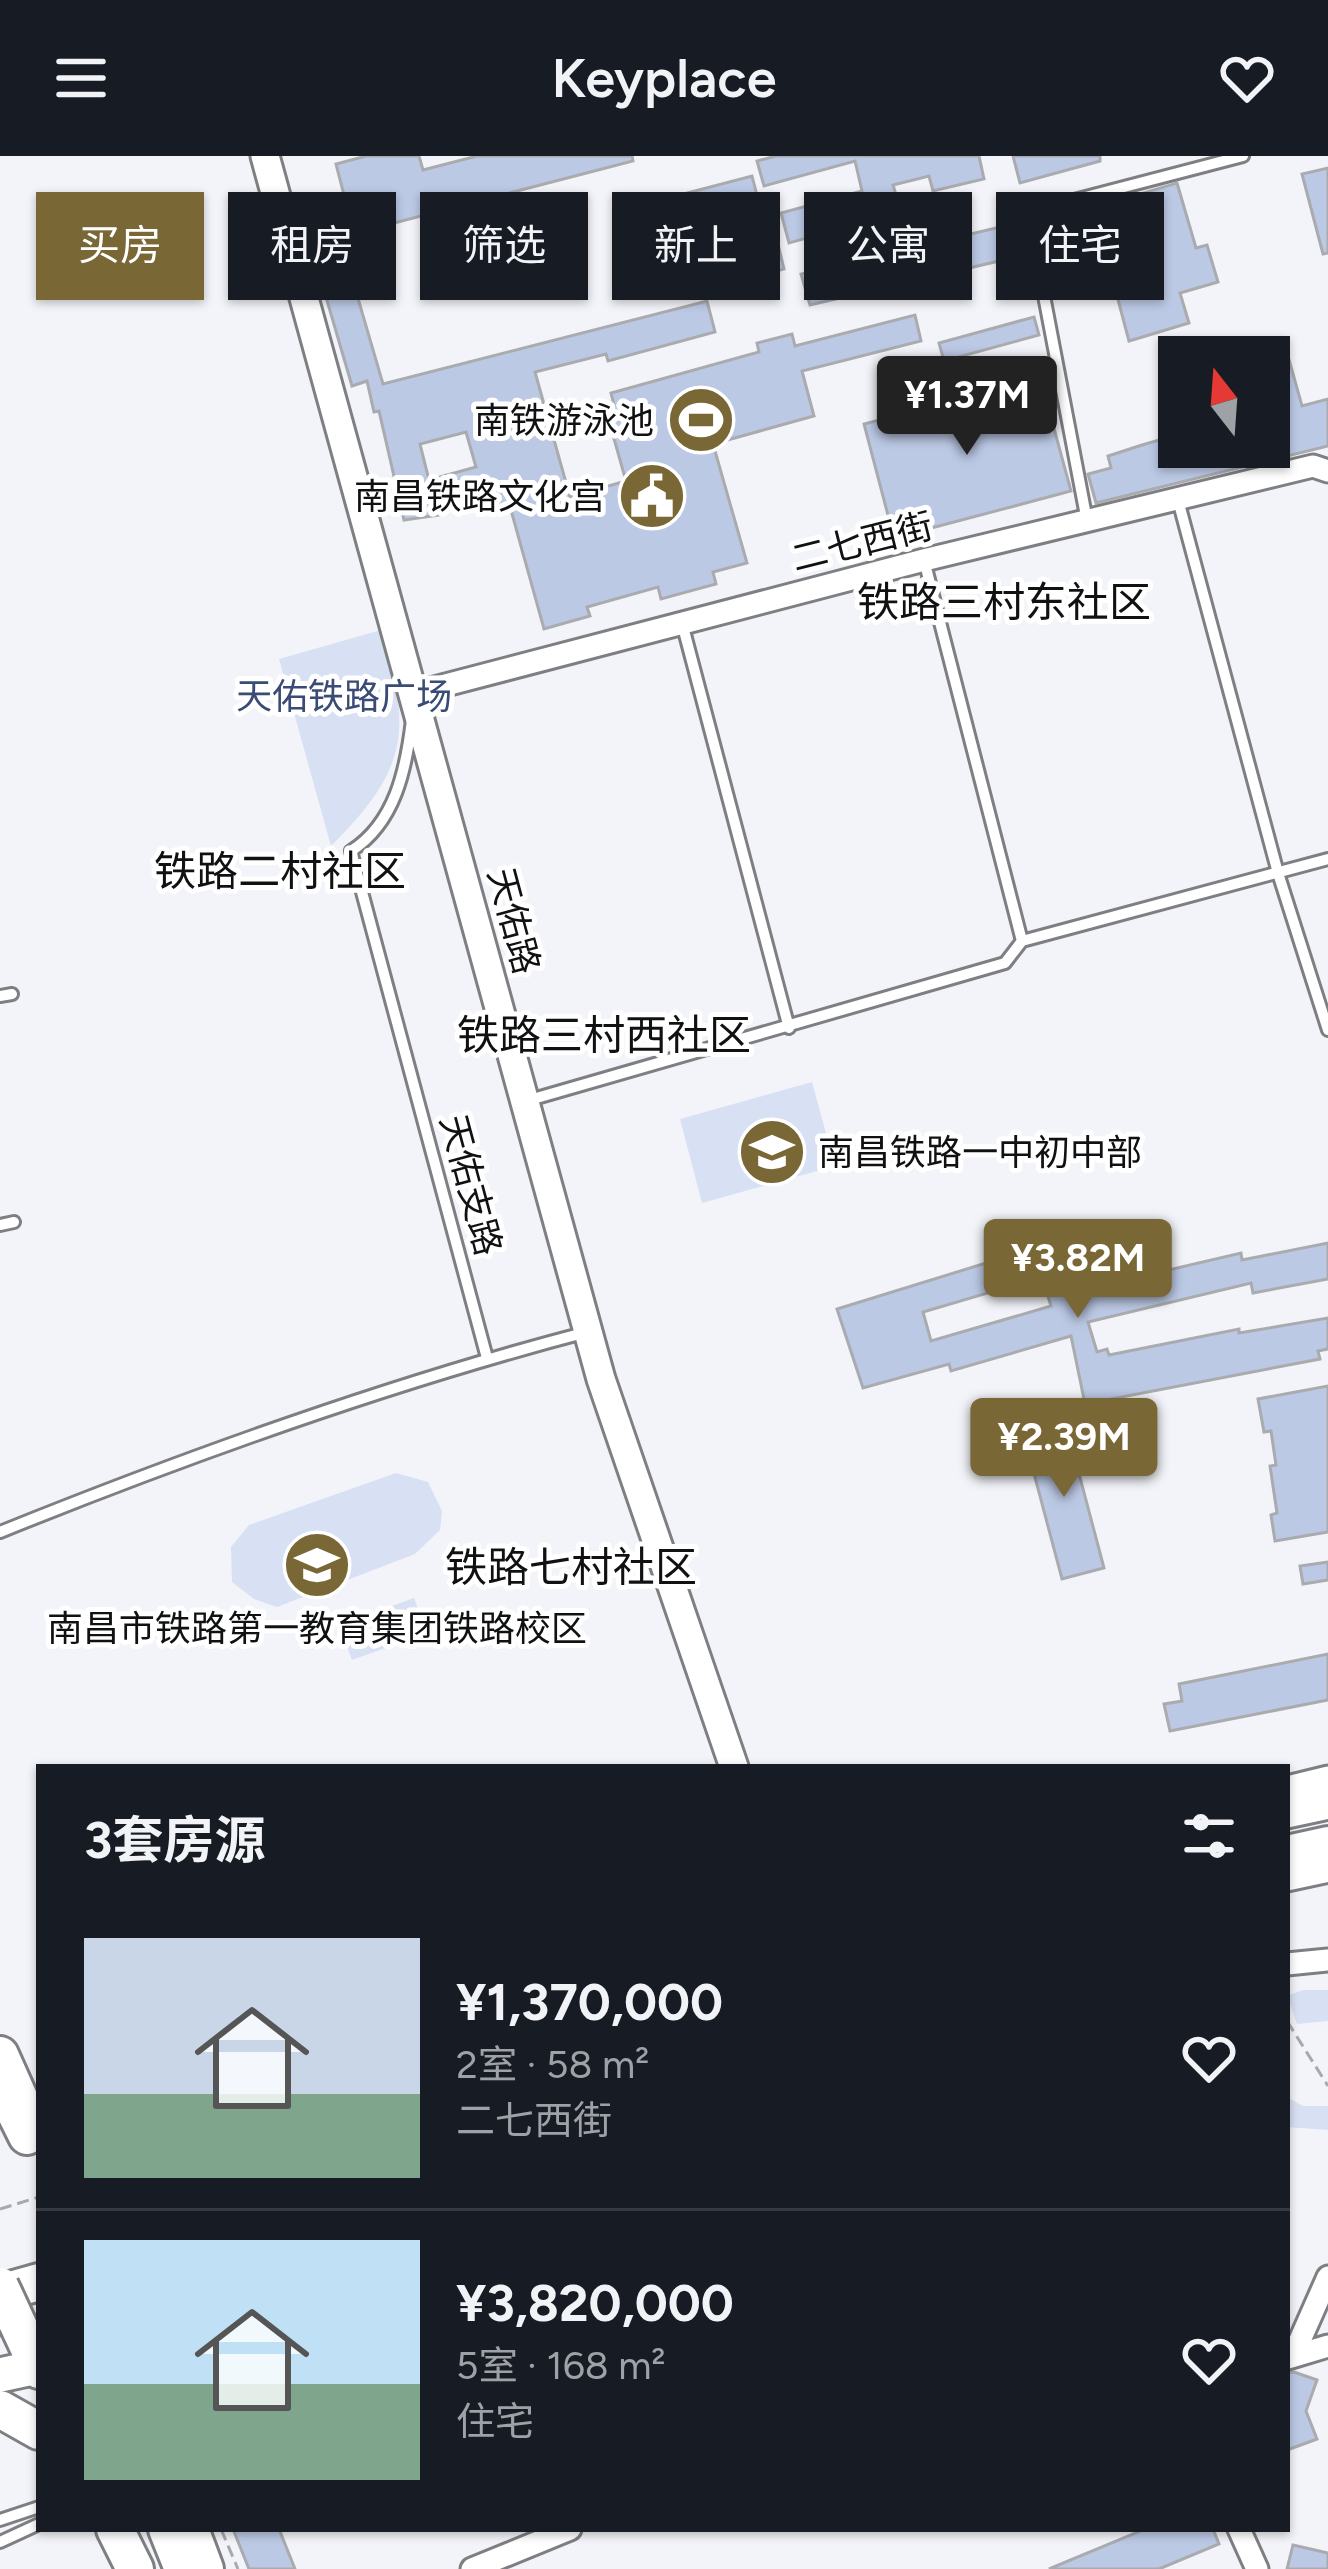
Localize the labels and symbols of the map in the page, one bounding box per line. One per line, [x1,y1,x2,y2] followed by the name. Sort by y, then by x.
[1158,336,1290,468] north arrow
[869,356,1065,458] pin: ¥1.37M
[666,385,736,455] sports icon: 南铁游泳池
[474,399,654,442] place label: 南铁游泳池
[617,461,687,531] public building icon: 南昌铁路文化宫
[354,475,606,518] place label: 南昌铁路文化宫
[787,504,937,580] street label: 二七西街
[857,577,1151,628] district label: 铁路三村东社区
[236,675,452,718] park label: 天佑铁路广场
[154,846,406,897] district label: 铁路二村社区
[479,863,549,979] street label: 天佑路
[457,1010,751,1061] district label: 铁路三村西社区
[432,1110,510,1260] street label: 天佑支路
[737,1117,807,1187] school or university icon: 南昌铁路一中初中部
[818,1131,1142,1174] place label: 南昌铁路一中初中部
[980,1219,1176,1321] pin: ¥3.82M
[966,1398,1162,1500] pin: ¥2.39M
[282,1530,352,1600] school or university icon: 南昌市铁路第一教育集团铁路校区
[445,1542,697,1593] district label: 铁路七村社区
[47,1607,587,1650] place label: 南昌市铁路第一教育集团铁路校区

